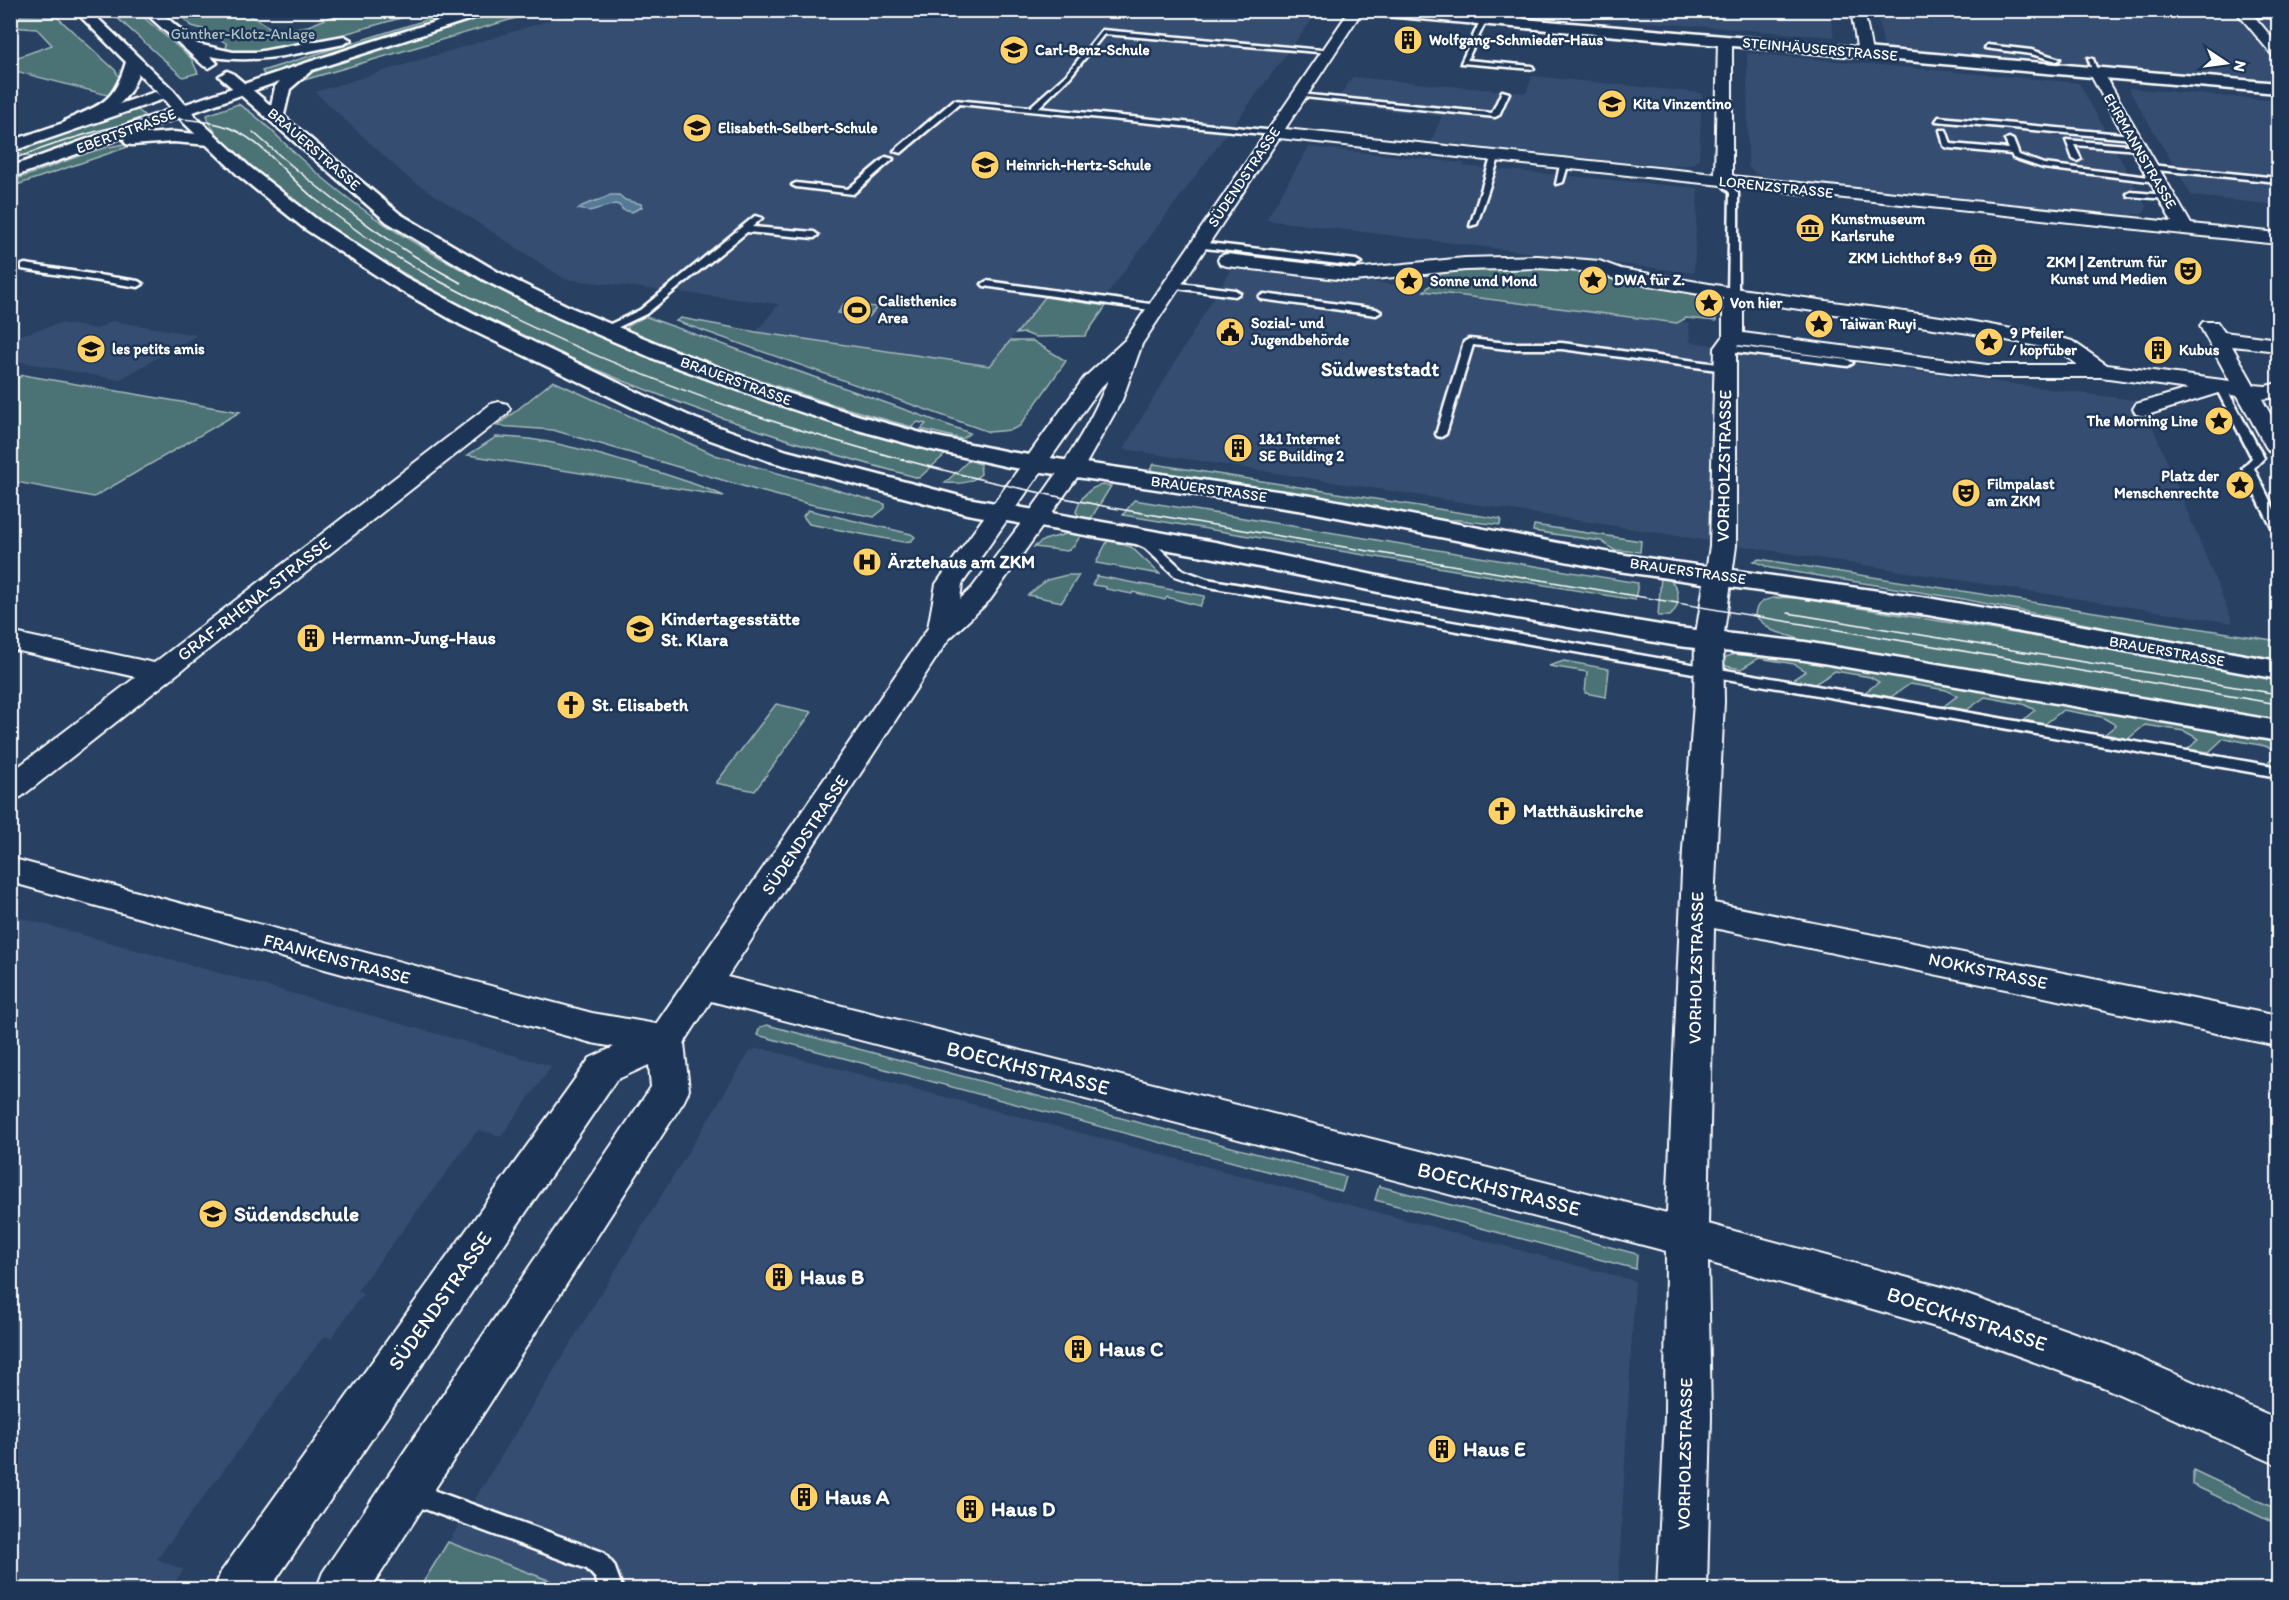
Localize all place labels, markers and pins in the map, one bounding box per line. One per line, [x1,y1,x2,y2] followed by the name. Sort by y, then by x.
[1392,24,1424,56] building icon: Wolfgang-Schmieder-Haus
[1429,31,1603,50] place label: Wolfgang-Schmieder-Haus
[998,34,1030,66] school or university icon: Carl-Benz-Schule
[1035,41,1150,59] place label: Carl-Benz-Schule
[1596,88,1628,120] school or university icon: Kita Vinzentino
[1633,95,1732,113] place label: Kita Vinzentino
[681,112,713,144] school or university icon: Elisabeth-Selbert-Schule
[718,119,878,137] place label: Elisabeth-Selbert-Schule
[969,149,1001,181] school or university icon: Heinrich-Hertz-Schule
[1006,156,1151,174] place label: Heinrich-Hertz-Schule
[1831,210,1925,245] place label: Kunstmuseum Karlsruhe
[1794,212,1826,244] museum icon: Kunstmuseum Karlsruhe
[1967,242,1999,274] museum icon: ZKM Lichthof 8+9
[1848,249,1962,267] place label: ZKM Lichthof 8+9
[2046,253,2168,288] place label: ZKM | Zentrum für Kunst und Medien
[2172,255,2204,287] theatre icon: ZKM | Zentrum für Kunst und Medien
[1577,264,1609,296] place icon: DWA für Z.
[1393,265,1425,297] place icon: Sonne und Mond
[1614,271,1685,289] place label: DWA für Z.
[1430,272,1538,290] place label: Sonne und Mond
[1693,287,1725,319] place icon: Von hier
[877,292,957,327] place label: Calisthenics Area
[841,294,873,326] sports icon: Calisthenics Area
[1730,294,1783,312] place label: Von hier
[1803,308,1835,340] place icon: Taiwan Ruyi
[1250,314,1349,350] place label: Sozial- und Jugendbehörde
[1839,315,1916,334] place label: Taiwan Ruyi
[1214,316,1246,348] public building icon: Sozial- und Jugendbehörde
[2009,324,2077,360] place label: 9 Pfeiler / kopfüber
[1973,326,2005,358] place icon: 9 Pfeiler / kopfüber
[75,333,107,365] school or university icon: les petits amis
[2142,334,2174,366] building icon: Kubus
[112,340,205,359] place label: les petits amis
[2179,341,2220,359] place label: Kubus
[2203,405,2235,437] place icon: The Morning Line
[2086,412,2198,431] place label: The Morning Line
[1259,430,1344,466] place label: 1&1 Internet SE Building 2
[1222,432,1254,464] building icon: 1&1 Internet SE Building 2
[2114,467,2219,502] place label: Platz der Menschenrechte
[2224,469,2256,501] place icon: Platz der Menschenrechte
[1987,475,2055,510] place label: Filmpalast am ZKM
[1950,477,1982,509] theatre icon: Filmpalast am ZKM
[851,546,883,578] hospital icon: Ärztehaus am ZKM
[887,551,1035,573] place label: Ärztehaus am ZKM
[661,608,800,651] place label: Kindertagesstätte St. Klara
[624,613,656,645] school or university icon: Kindertagesstätte St. Klara
[295,622,327,654] building icon: Hermann-Jung-Haus
[332,627,496,649] place label: Hermann-Jung-Haus
[555,689,587,721] church icon: St. Elisabeth
[592,694,689,716] place label: St. Elisabeth
[1486,795,1518,827] church icon: Matthäuskirche
[1523,800,1644,822] place label: Matthäuskirche
[197,1198,229,1230] school or university icon: Südendschule
[234,1201,359,1226] place label: Südendschule
[763,1261,795,1293] building icon: Haus B
[800,1264,864,1289] place label: Haus B
[1062,1333,1094,1365] building icon: Haus C
[1099,1336,1164,1361] place label: Haus C
[1426,1433,1458,1465] building icon: Haus E
[1463,1436,1526,1461] place label: Haus E
[788,1481,820,1513] building icon: Haus A
[825,1484,890,1509] place label: Haus A
[954,1493,986,1525] building icon: Haus D
[991,1496,1055,1521] place label: Haus D

